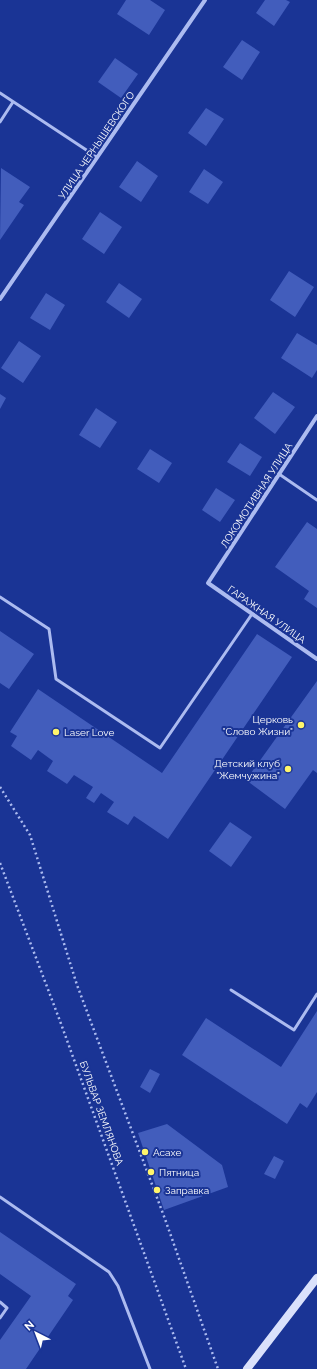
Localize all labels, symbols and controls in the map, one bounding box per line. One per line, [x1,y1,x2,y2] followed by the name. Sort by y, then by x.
[56,89,137,201] street label: УЛИЦА ЧЕРНЫШЕВСКОГО
[218,441,295,550] street label: ЛОКОМОТИВНАЯ УЛИЦА
[226,583,308,646] street label: ГАРАЖНАЯ УЛИЦА
[223,714,293,737] place label: Церковь "Слово Жизни"
[296,720,306,730] marker: Церковь "Слово Жизни"
[51,727,61,737] marker: Laser Love
[64,727,114,738] place label: Laser Love
[214,758,280,781] place label: Детский клуб "Жемчужина"
[283,764,293,774] marker: Детский клуб "Жемчужина"
[78,1060,126,1167] street label: БУЛЬВАР ЗЕМЛЯНОВА
[140,1147,150,1157] marker: Асахе
[153,1147,182,1158] place label: Асахе
[146,1167,156,1177] marker: Пятница
[159,1167,199,1178] place label: Пятница
[152,1185,162,1195] marker: Заправка
[165,1185,209,1196] place label: Заправка
[16,1313,56,1353] north arrow
[22,1318,37,1334] text: N

